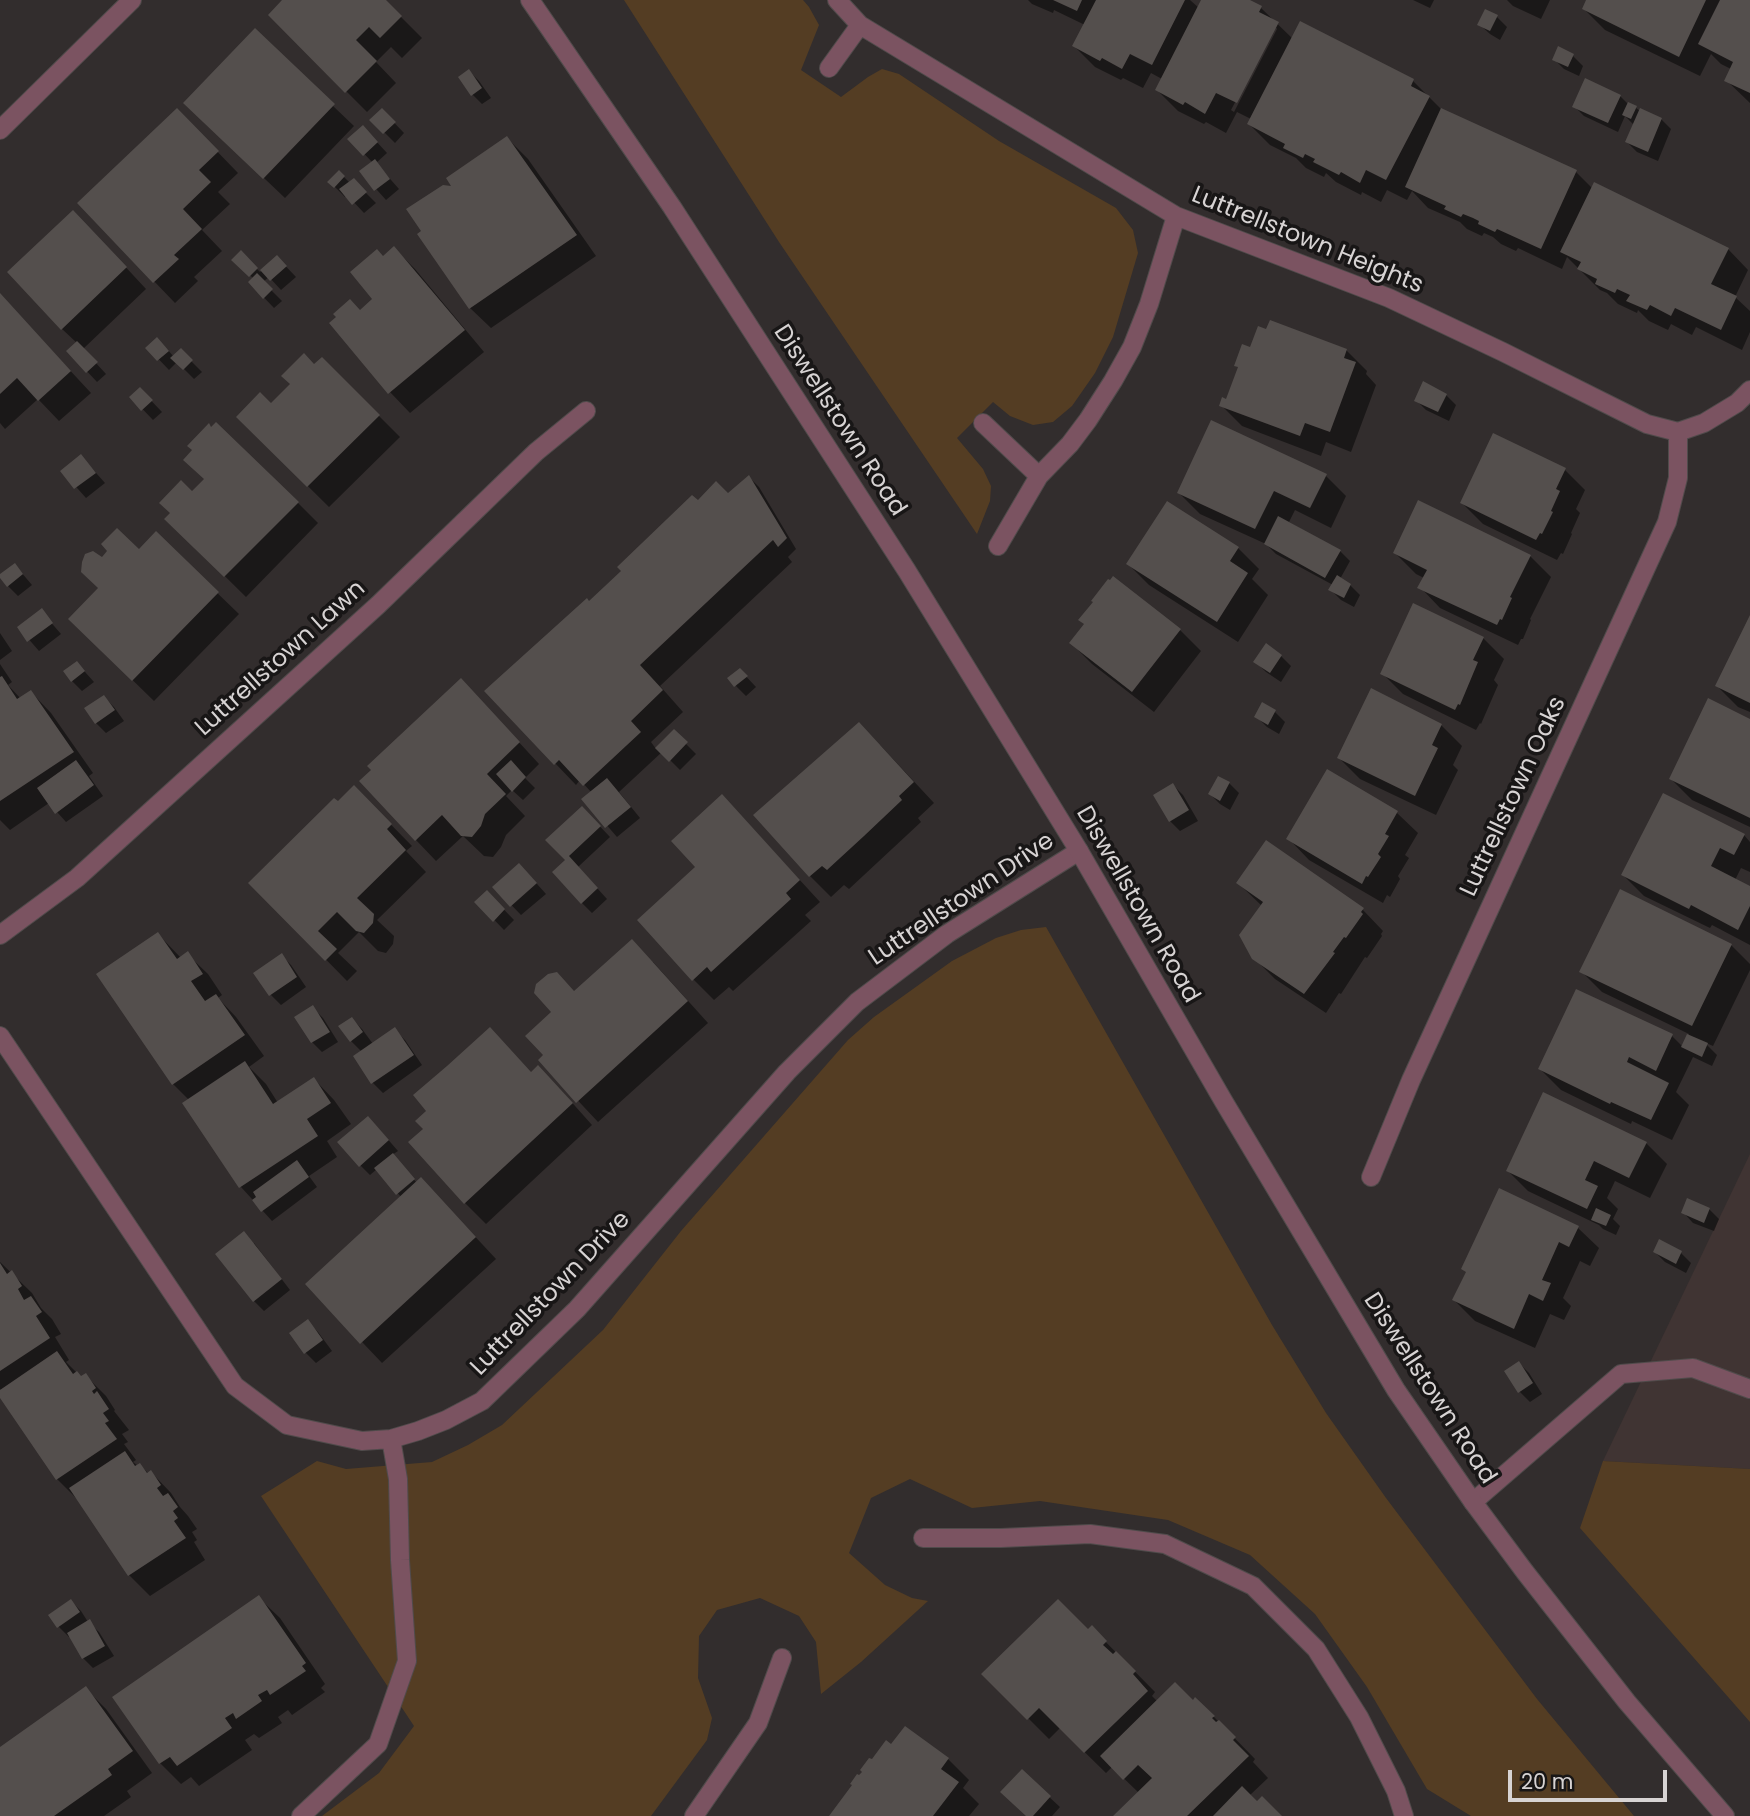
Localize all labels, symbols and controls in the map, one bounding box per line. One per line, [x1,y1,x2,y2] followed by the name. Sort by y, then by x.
[1187,181,1427,301] street label: Luttrellstown Heights
[766,320,912,522] street label: Diswellstown Road
[190,575,372,743] street label: Luttrellstown Lawn
[1455,693,1573,901] street label: Luttrellstown Oaks
[1069,802,1205,1008] street label: Diswellstown Road
[864,827,1060,973] street label: Luttrellstown Drive
[465,1206,637,1382] street label: Luttrellstown Drive
[1356,1288,1502,1490] street label: Diswellstown Road
[1512,1756,1671,1800] scale bar
[1521,1767,1574,1796] text: 20 m

